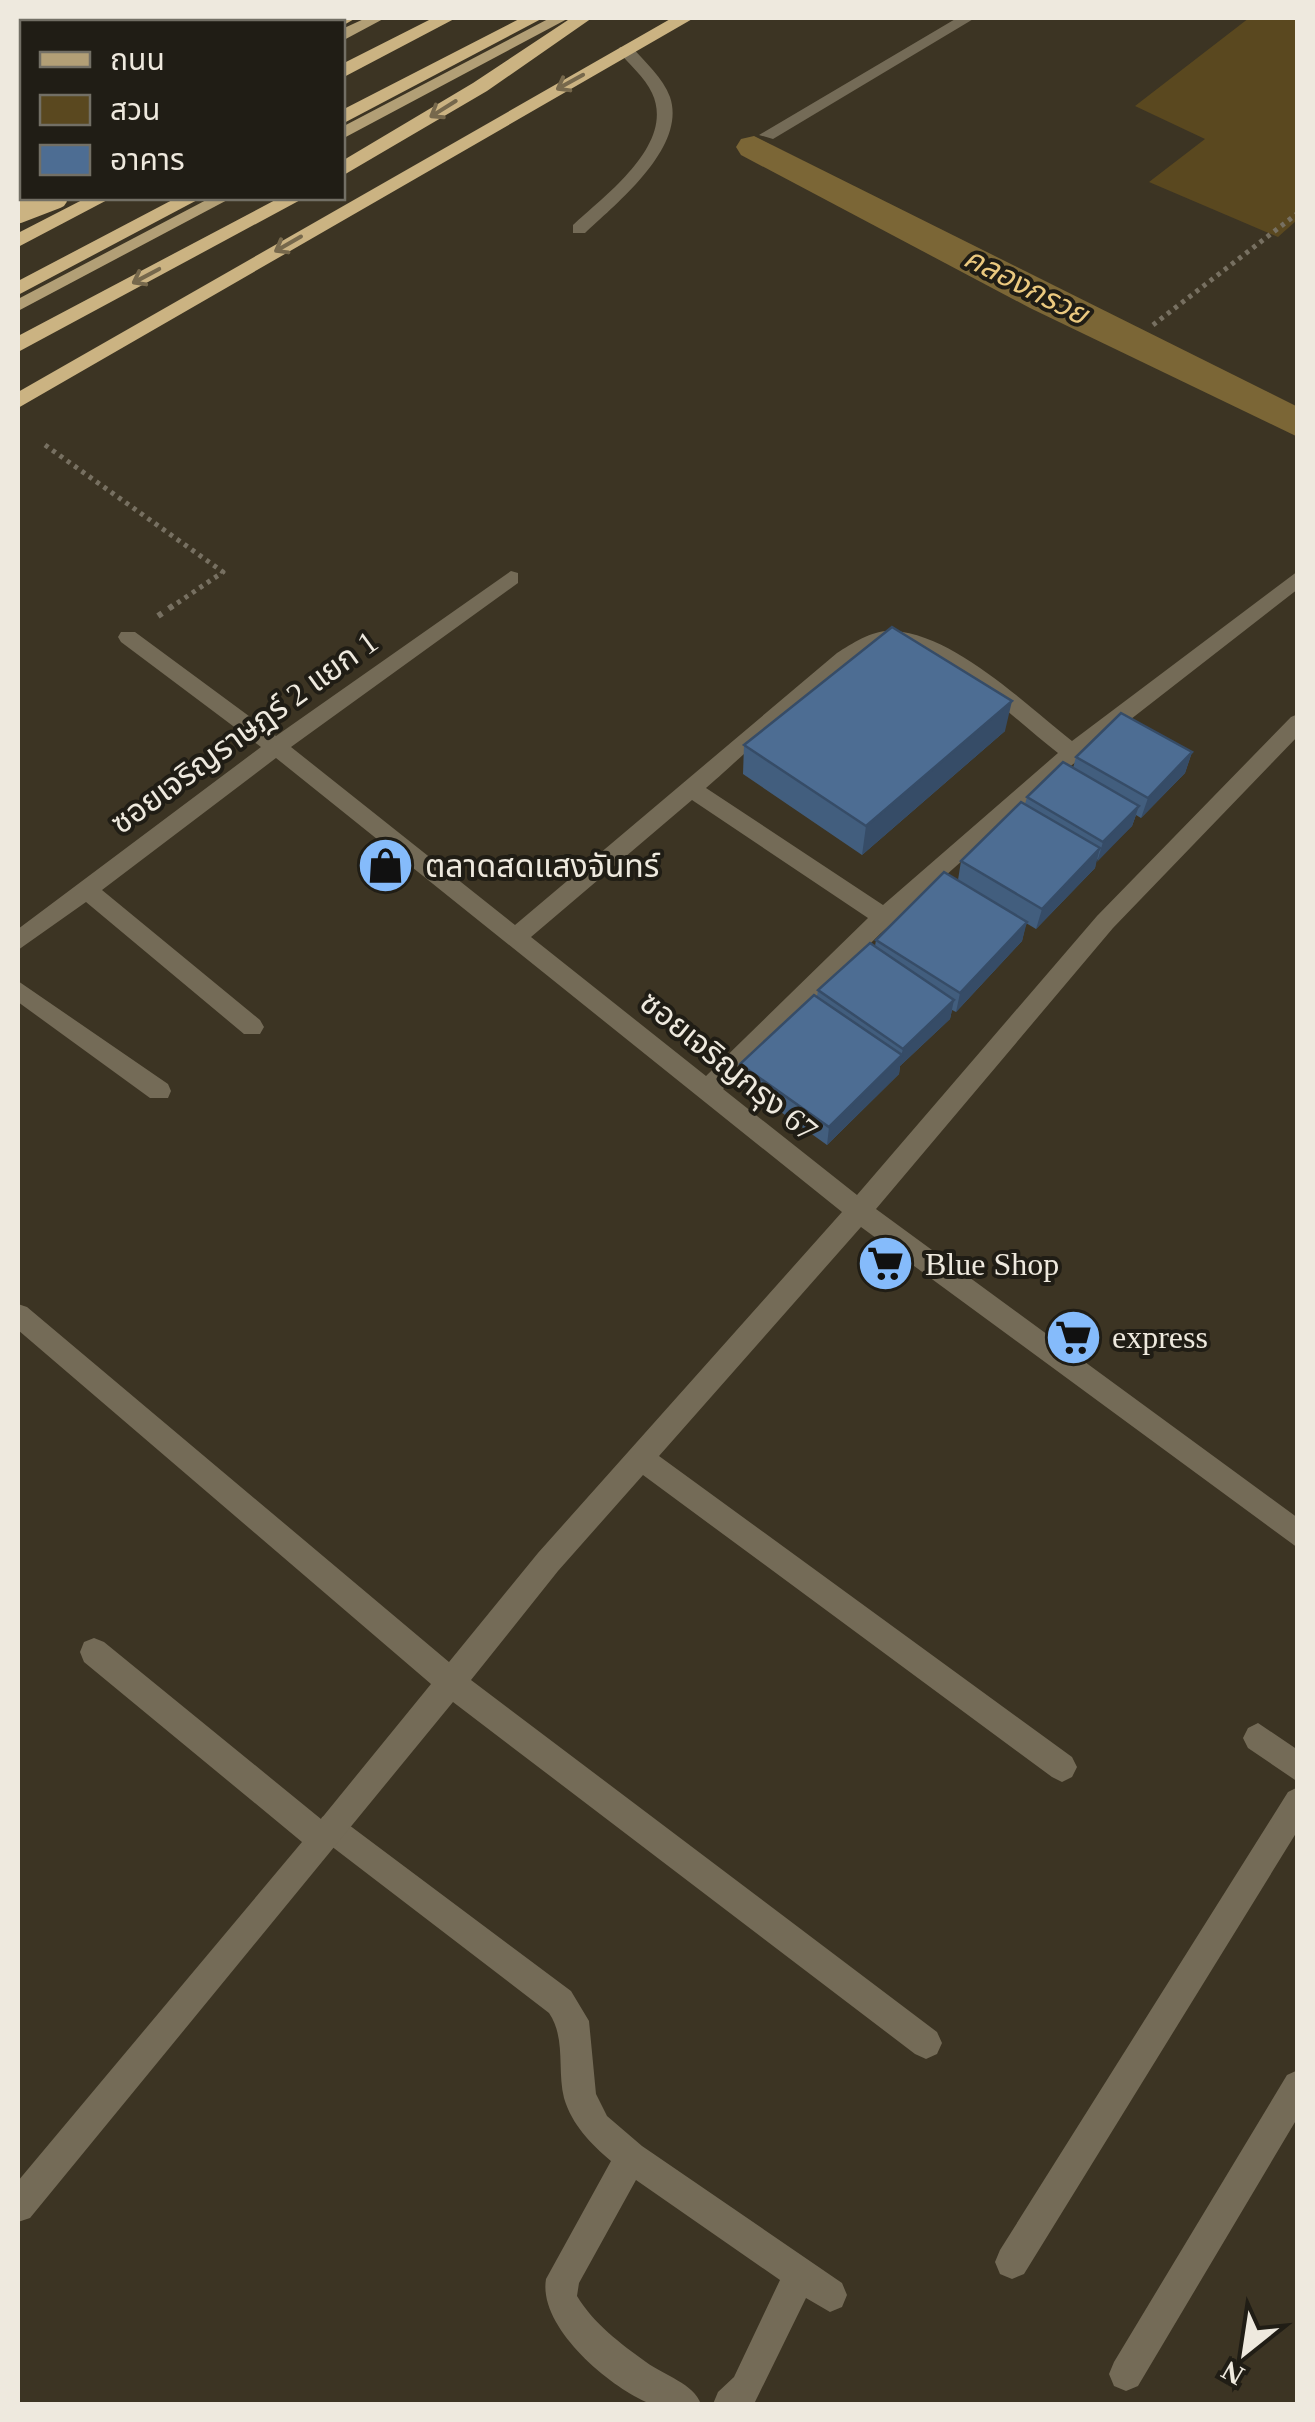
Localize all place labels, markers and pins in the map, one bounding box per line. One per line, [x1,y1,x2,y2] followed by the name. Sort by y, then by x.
[356,836,416,896] shop icon: ตลาดสดแสงจันทร์
[425,848,661,884] place label: ตลาดสดแสงจันทร์
[856,1234,916,1294] supermarket icon: Blue Shop
[925,1246,1059,1282] place label: Blue Shop
[1043,1307,1103,1367] supermarket icon: express
[1112,1319,1208,1355] place label: express

